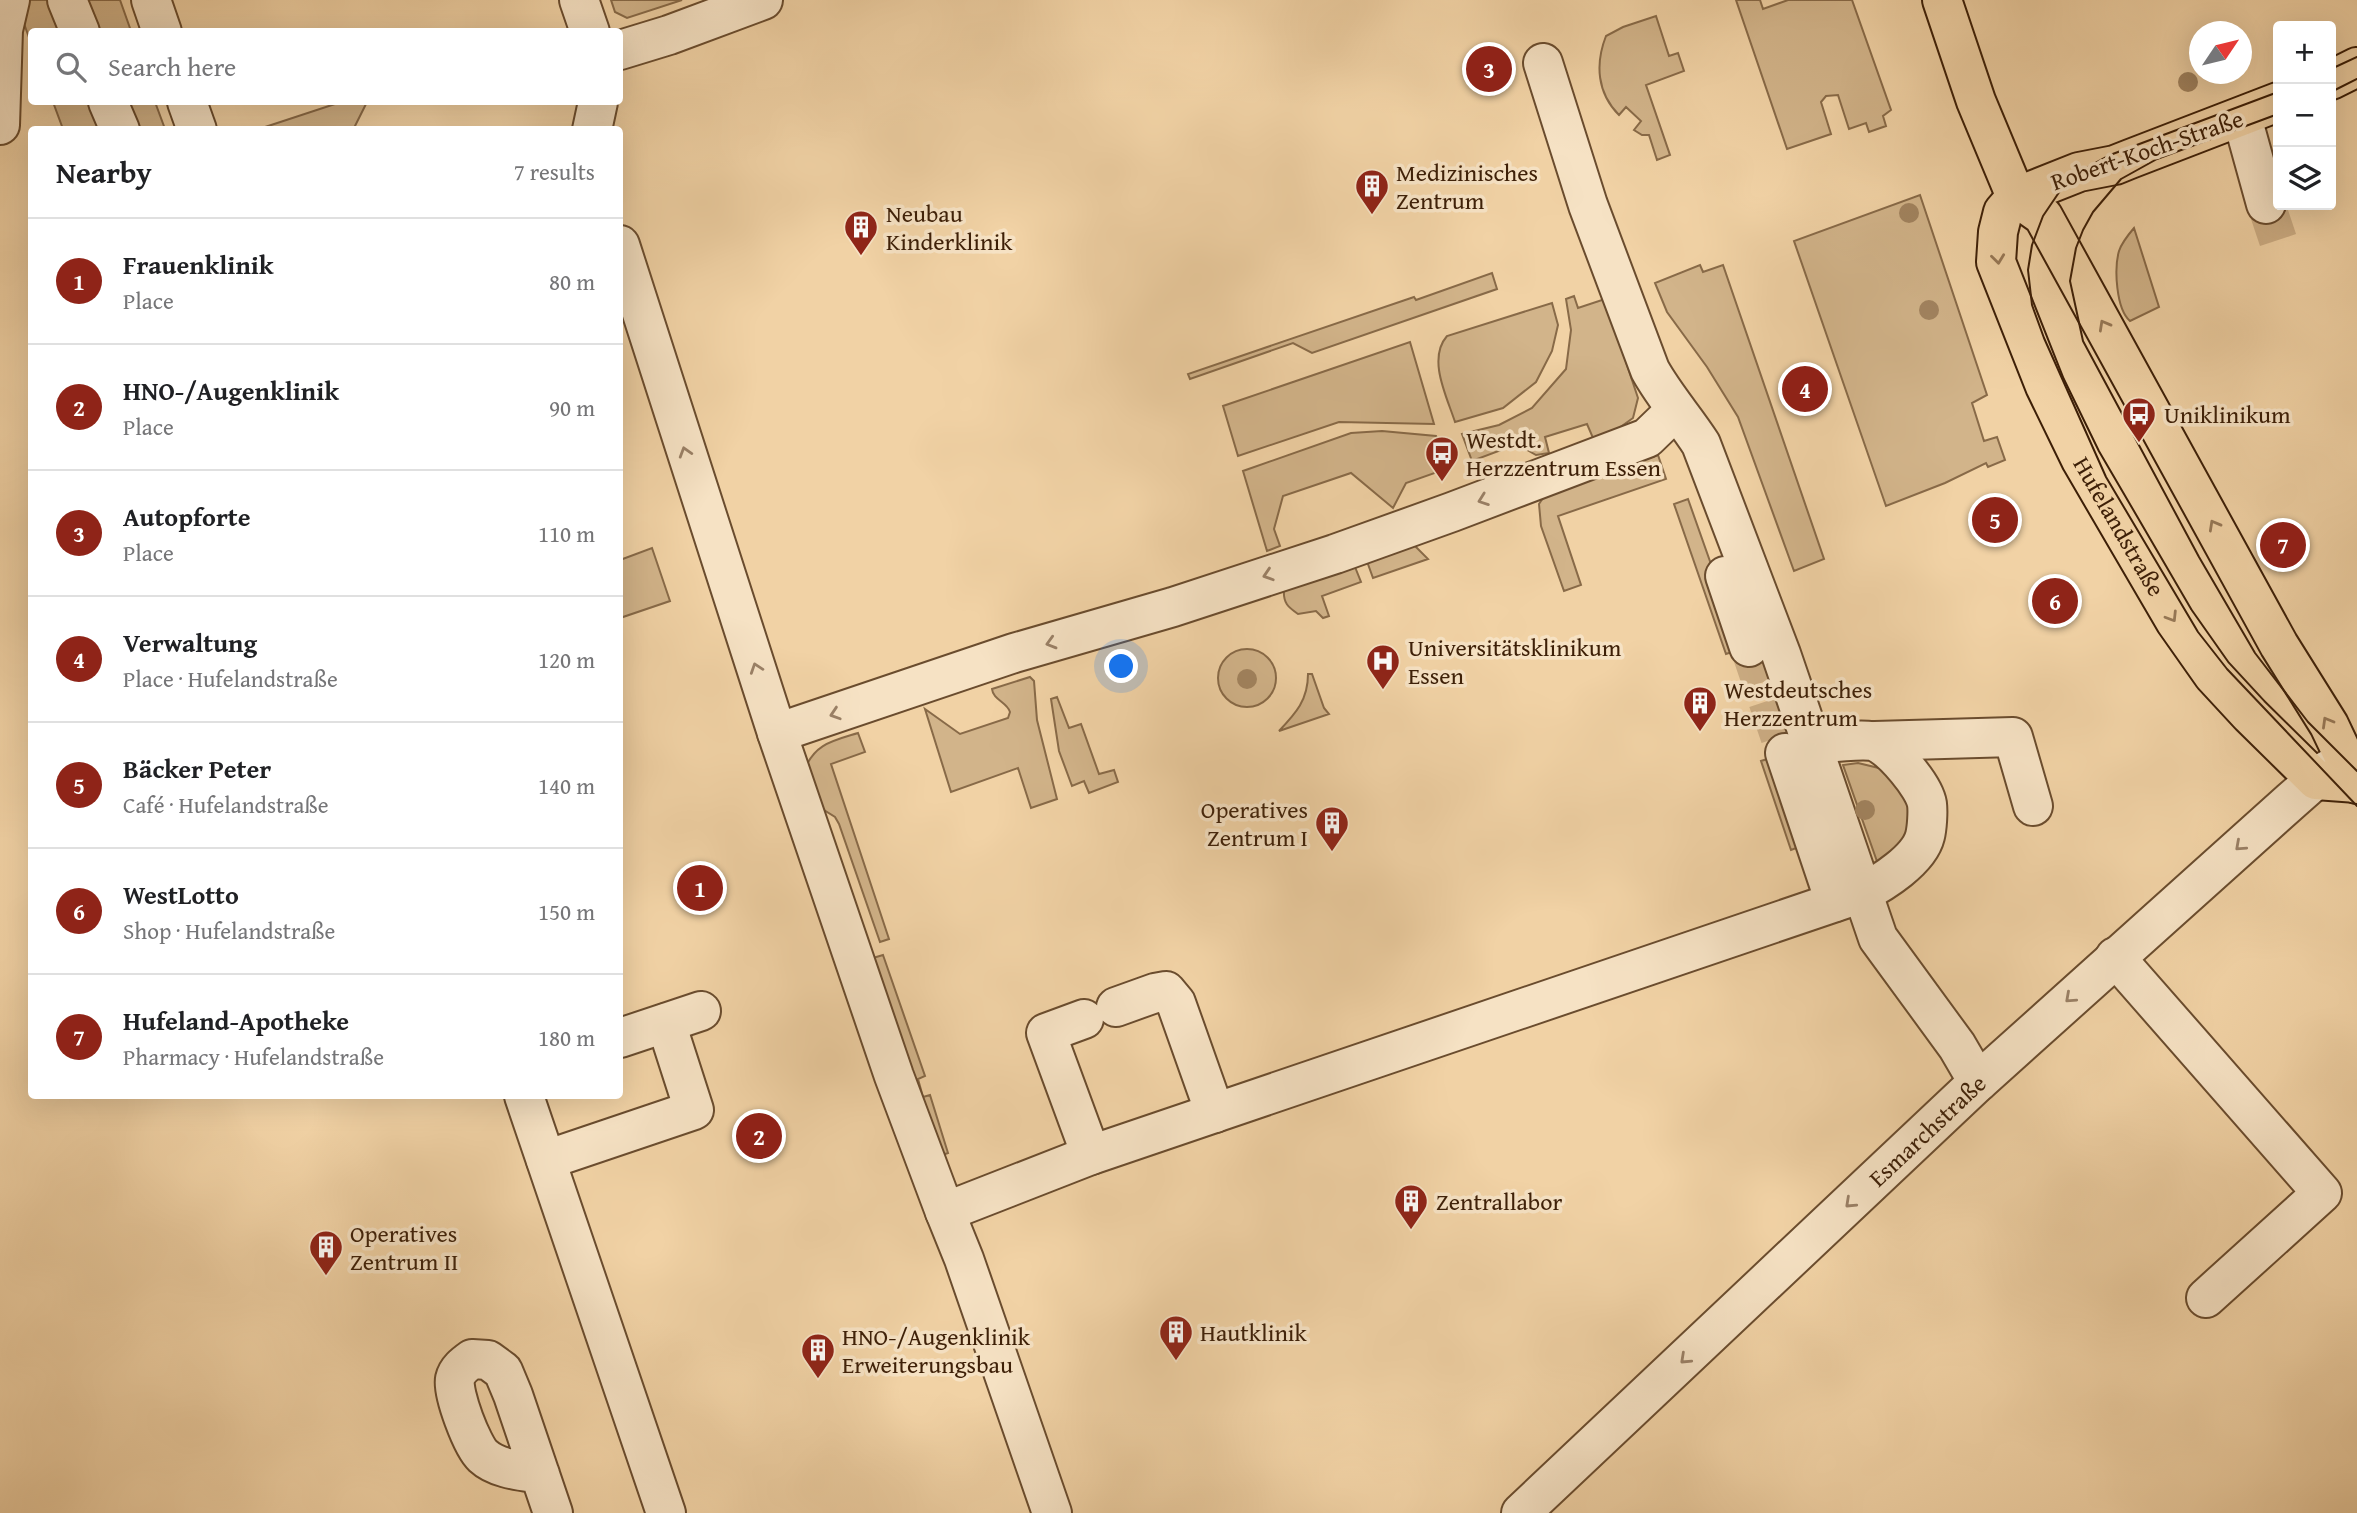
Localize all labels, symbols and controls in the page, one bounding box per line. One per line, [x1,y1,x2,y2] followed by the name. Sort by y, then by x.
[2189,21,2252,84] north arrow
[2273,21,2336,210] map controls
[2273,21,2336,84] button: +
[28,28,623,105] search box
[1466,43,1512,95] pin: 3
[108,47,236,86] text: Search here
[52,48,90,86] icon: search
[2273,84,2336,147] button: −
[2046,101,2248,199] street label: Robert-Koch-Straße
[2273,147,2336,210] button: layers
[56,150,152,194] text: Nearby
[514,155,595,188] text: 7 results
[1396,155,1538,218] place label: Medizinisches Zentrum
[1353,167,1391,216] building icon: Medizinisches Zentrum
[886,196,1013,259] place label: Neubau Kinderklinik
[842,208,880,257] building icon: Neubau Kinderklinik
[123,245,274,284] text: Frauenklinik
[1991,254,2006,265] one-way arrow
[73,265,85,298] text: 1
[549,265,595,298] text: 80 m
[123,284,174,317] text: Place
[2099,320,2113,333] one-way arrow
[1782,363,1828,415] pin: 4
[123,371,339,410] text: HNO-/Augenklinik
[73,391,85,424] text: 2
[549,391,595,424] text: 90 m
[2120,395,2158,444] bus stop icon: Uniklinikum
[2164,397,2291,432] place label: Uniklinikum
[123,410,174,443] text: Place
[1466,422,1662,485] place label: Westdt. Herzzentrum Essen
[1423,434,1461,483] bus stop icon: Westdt. Herzzentrum Essen
[678,447,693,459] one-way arrow
[2065,450,2174,603] street label: Hufelandstraße
[1478,492,1490,506] one-way arrow
[1972,494,2018,546] pin: 5
[123,497,250,536] text: Autopforte
[73,517,85,550] text: 3
[538,517,595,550] text: 110 m
[2260,519,2306,571] pin: 7
[2209,520,2222,532] one-way arrow
[123,536,174,569] text: Place
[1263,567,1275,581] one-way arrow
[2032,575,2078,627] pin: 6
[2164,609,2177,622] one-way arrow
[123,623,257,662] text: Verwaltung
[1408,630,1622,693] place label: Universitätsklinikum Essen
[1046,634,1058,649] one-way arrow
[1364,642,1402,691] hospital icon: Universitätsklinikum Essen
[73,643,85,676] text: 4
[538,643,595,676] text: 120 m
[1104,649,1138,683] your location
[123,662,338,695] text: Place · Hufelandstraße
[750,663,764,675] one-way arrow
[1724,672,1872,735] place label: Westdeutsches Herzzentrum
[1681,684,1719,733] building icon: Westdeutsches Herzzentrum
[830,706,842,720] one-way arrow
[2322,717,2335,730] one-way arrow
[123,749,271,788] text: Bäcker Peter
[73,769,85,802] text: 5
[538,769,595,802] text: 140 m
[123,788,329,821] text: Café · Hufelandstraße
[1201,792,1308,855] place label: Operatives Zentrum I
[1313,804,1351,853] building icon: Operatives Zentrum I
[2235,838,2248,850] one-way arrow
[677,862,723,914] pin: 1
[123,875,239,914] text: WestLotto
[73,895,85,928] text: 6
[538,895,595,928] text: 150 m
[123,914,335,947] text: Shop · Hufelandstraße
[2065,989,2078,1002] one-way arrow
[123,1001,349,1040] text: Hufeland-Apotheke
[73,1021,85,1054] text: 7
[538,1021,595,1054] text: 180 m
[123,1040,384,1073] text: Pharmacy · Hufelandstraße
[1860,1066,1994,1194] street label: Esmarchstraße
[736,1110,782,1162] pin: 2
[1392,1182,1430,1231] building icon: Zentrallabor
[1436,1184,1562,1219] place label: Zentrallabor
[1845,1194,1858,1207] one-way arrow
[350,1216,458,1279] place label: Operatives Zentrum II
[307,1228,345,1277] building icon: Operatives Zentrum II
[1157,1313,1195,1362] building icon: Hautklinik
[1200,1315,1308,1350] place label: Hautklinik
[842,1319,1031,1382] place label: HNO-/Augenklinik Erweiterungsbau
[799,1331,837,1380] building icon: HNO-/Augenklinik Erweiterungsbau
[1680,1351,1693,1363] one-way arrow

